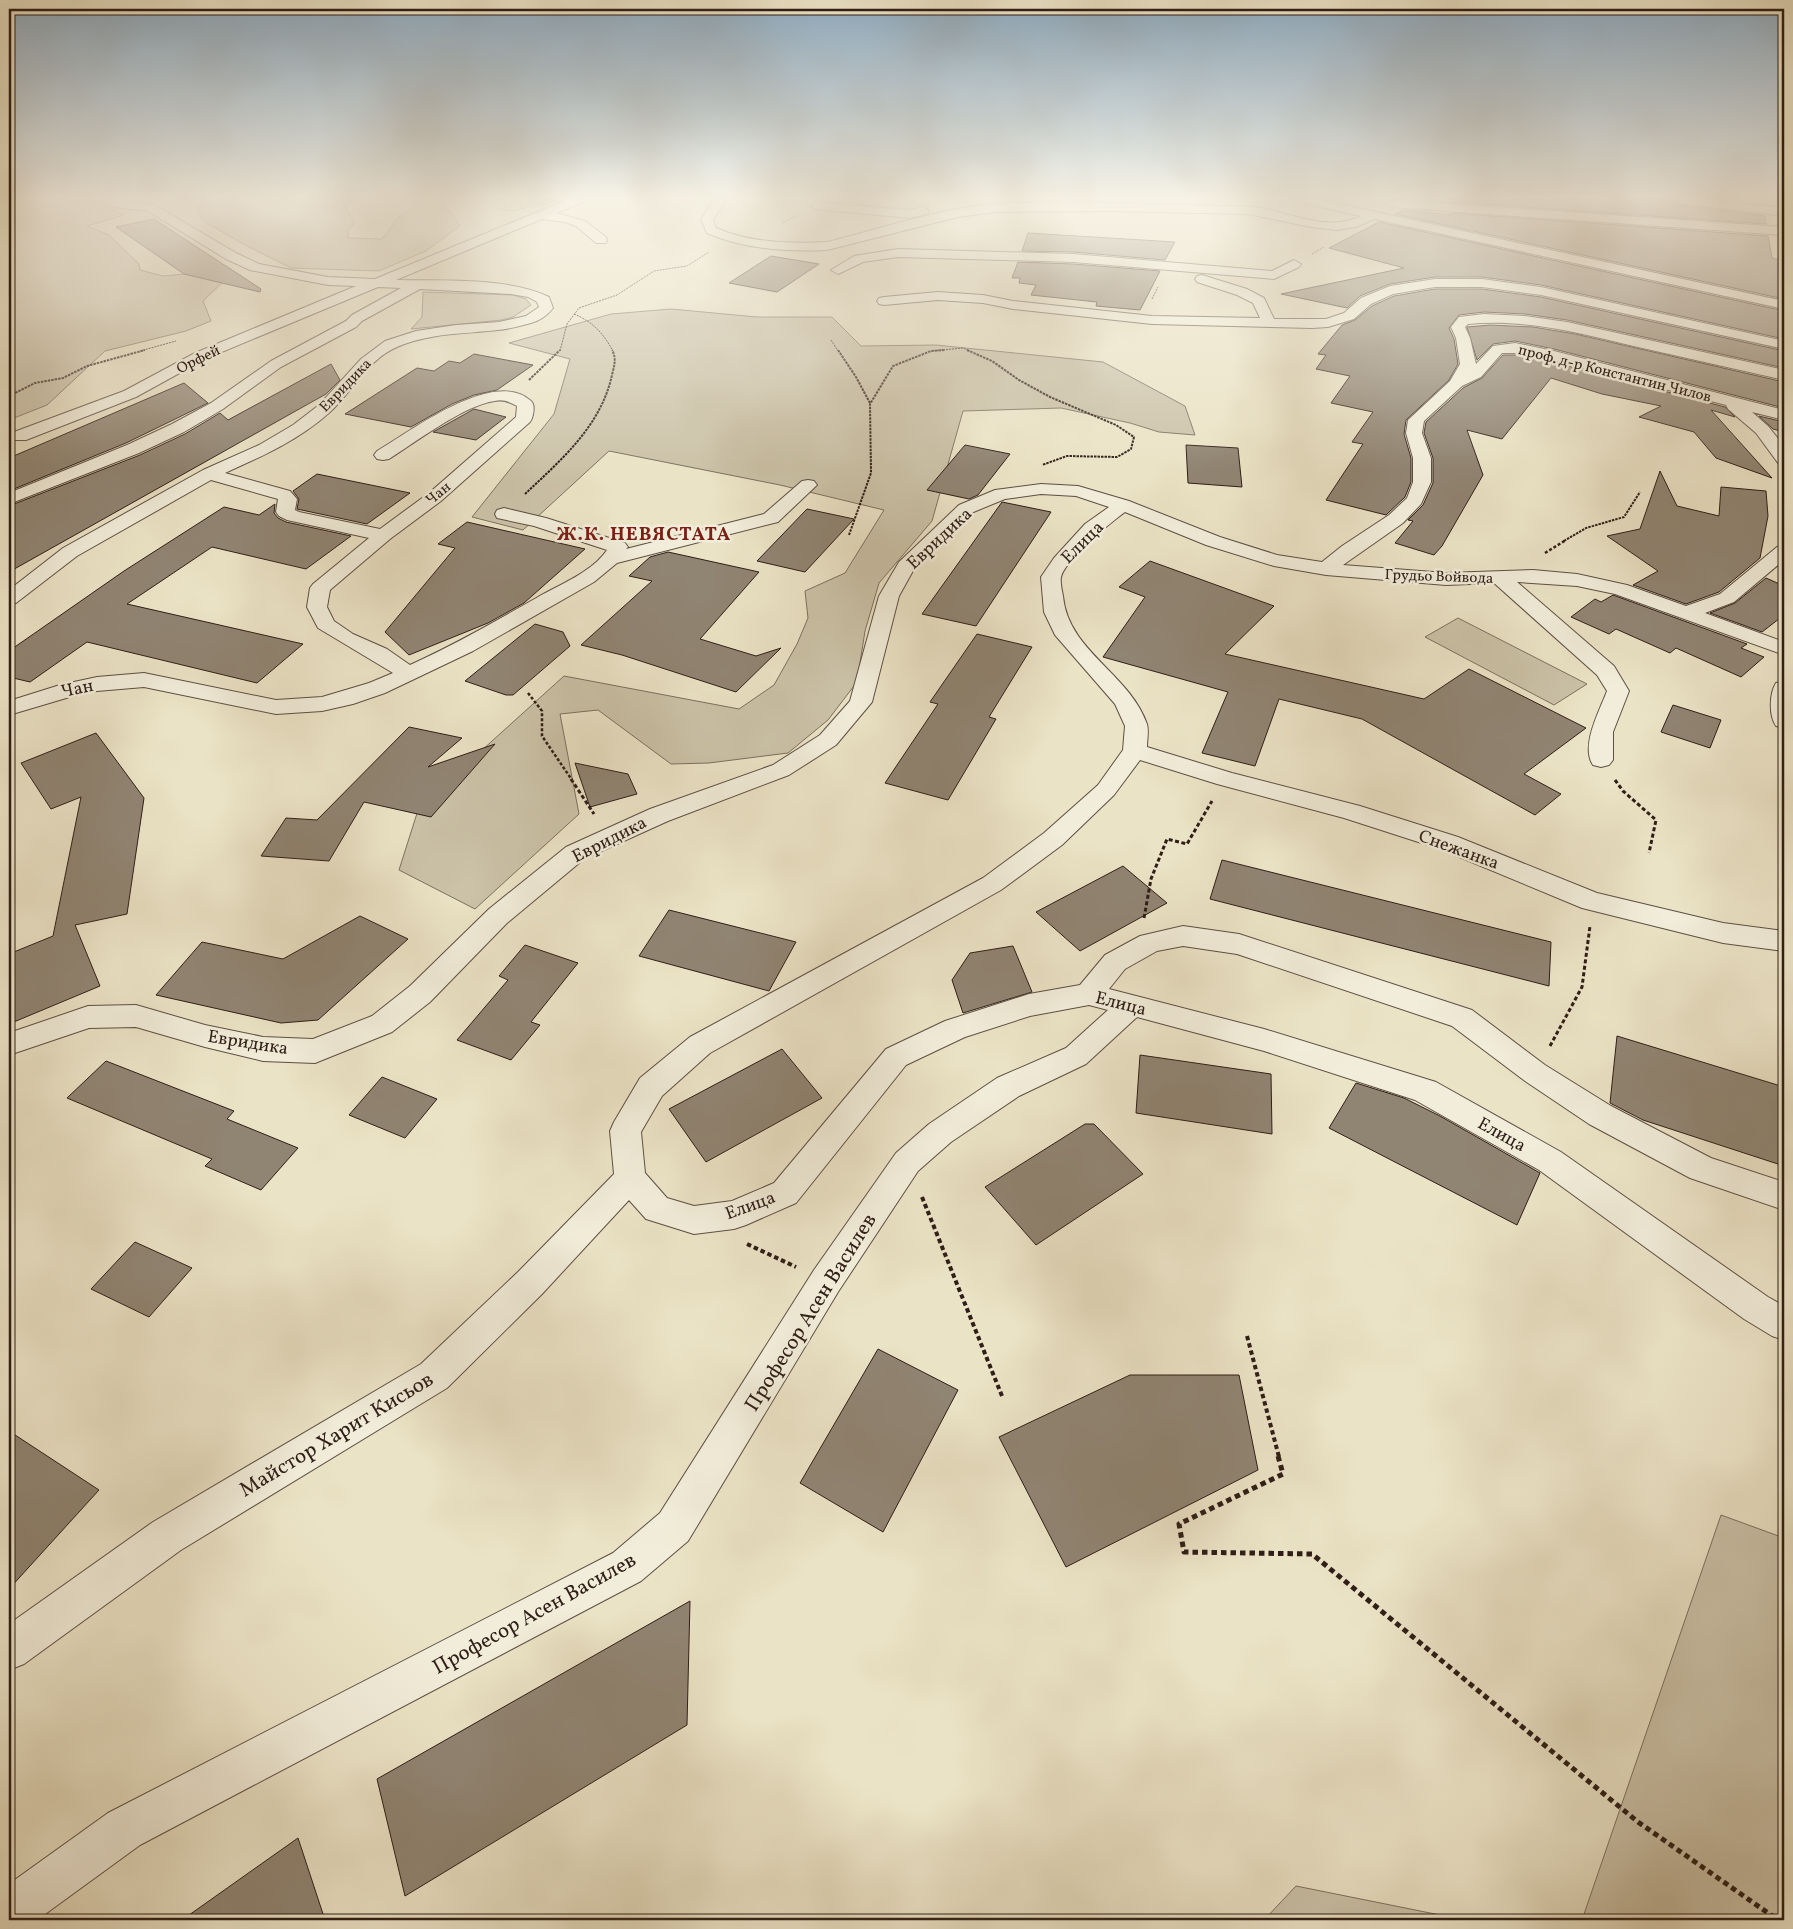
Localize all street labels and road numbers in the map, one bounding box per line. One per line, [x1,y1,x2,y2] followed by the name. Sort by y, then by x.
[1516,340,1713,409] street label: проф. д-р Константин Чилов
[173,341,224,380] street label: Орфей
[315,354,377,418] street label: Евридика
[422,477,456,511] street label: Чан
[902,502,978,576] street label: Евридика
[1056,516,1110,570] street label: Елица
[1384,565,1494,590] street label: Грудьо Войвода
[59,674,96,705] street label: Чан
[568,811,651,870] street label: Евридика
[1415,824,1502,877] street label: Снежанка
[1093,986,1149,1023] street label: Елица
[206,1025,290,1062] street label: Евридика
[1473,1112,1530,1159] street label: Елица
[722,1186,779,1227] street label: Елица
[738,1208,884,1417] street label: Професор Асен Василев
[234,1366,439,1505] street label: Майстор Харит Кисьов
[428,1546,642,1682] street label: Професор Асен Василев

